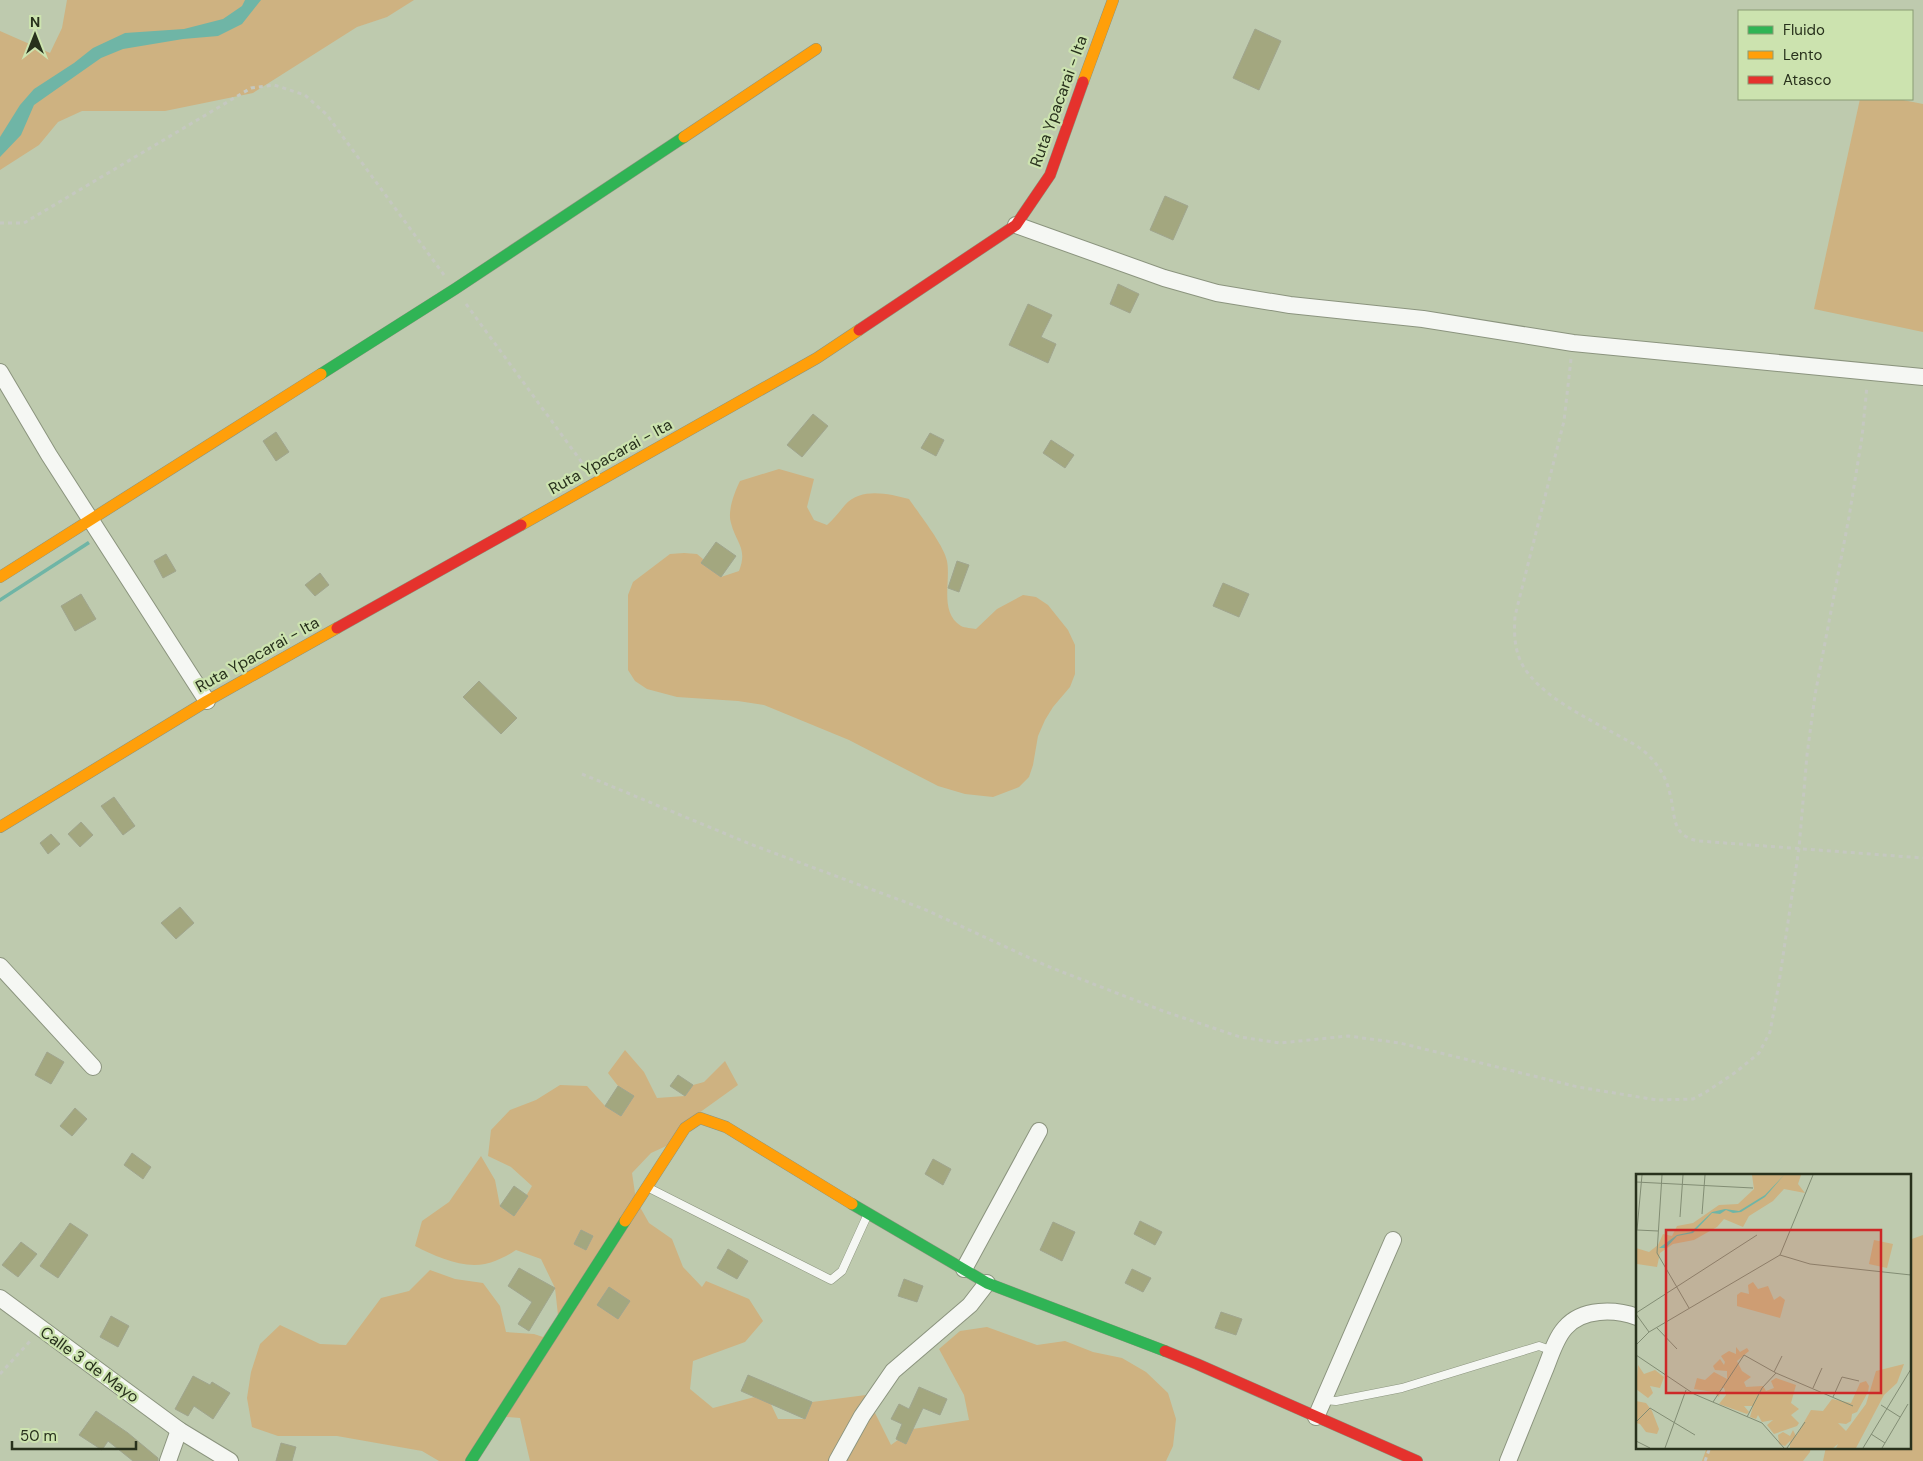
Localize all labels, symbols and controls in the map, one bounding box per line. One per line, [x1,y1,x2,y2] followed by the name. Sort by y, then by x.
[10,10,60,60] north arrow
[1738,10,1913,100] legend
[30,13,40,31] text: N
[1783,20,1825,40] text: Fluido
[1025,33,1092,170] street label: Ruta Ypacarai - Ita
[1783,45,1822,65] text: Lento
[1783,70,1831,90] text: Atasco
[545,414,676,499] street label: Ruta Ypacarai - Ita
[192,612,323,697] street label: Ruta Ypacarai - Ita
[1636,1174,1910,1448] inset map
[36,1321,143,1407] street label: Calle 3 de Mayo
[12,1418,136,1450] scale bar
[20,1426,57,1446] text: 50 m

